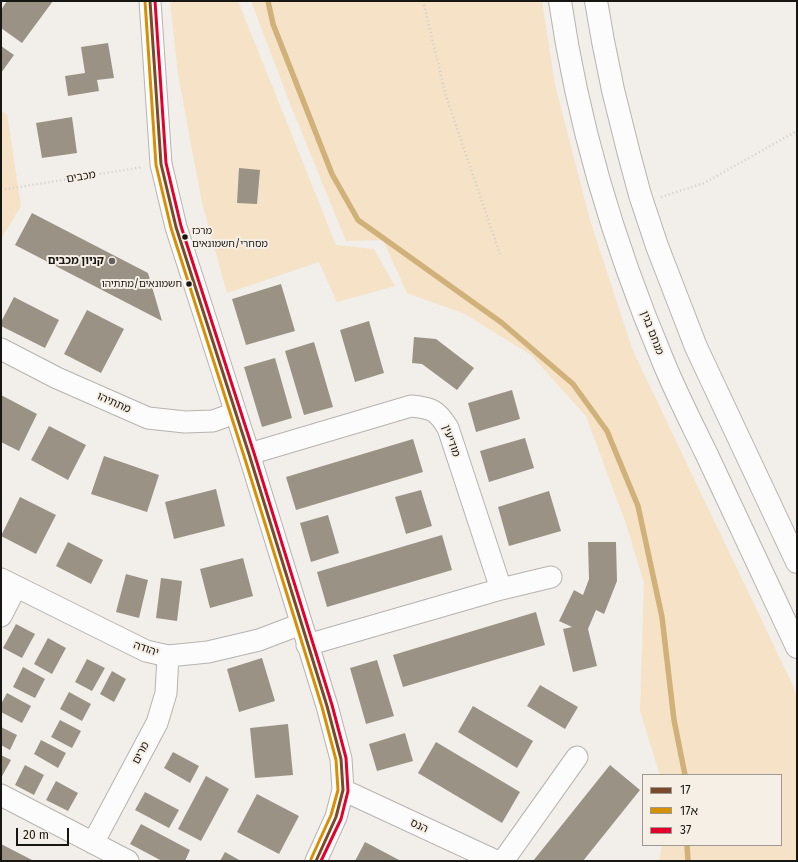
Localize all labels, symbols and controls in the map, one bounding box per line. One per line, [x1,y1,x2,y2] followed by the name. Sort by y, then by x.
[65,168,97,186] street label: מכבים
[192,225,268,248] place label: מרכז מסחרי/חשמונאים
[180,232,190,242] marker: מרכז מסחרי/חשמונאים
[48,254,104,268] place label: קניון מכבים
[107,256,117,266] marker: קניון מכבים
[102,278,182,290] place label: חשמונאים/מתתיהו
[184,279,194,289] marker: חשמונאים/מתתיהו
[638,309,666,357] street label: מנחם בגין
[95,390,133,416] street label: מתתיהו
[439,423,463,459] street label: מודיעין
[132,639,160,659] street label: יהודה
[130,740,152,766] street label: מרים
[642,774,782,846] legend
[680,783,691,797] text: 17
[680,804,698,818] text: 17א
[408,816,430,836] street label: הנס
[18,820,71,846] scale bar
[680,823,691,837] text: 37
[23,828,49,842] text: 20 m

